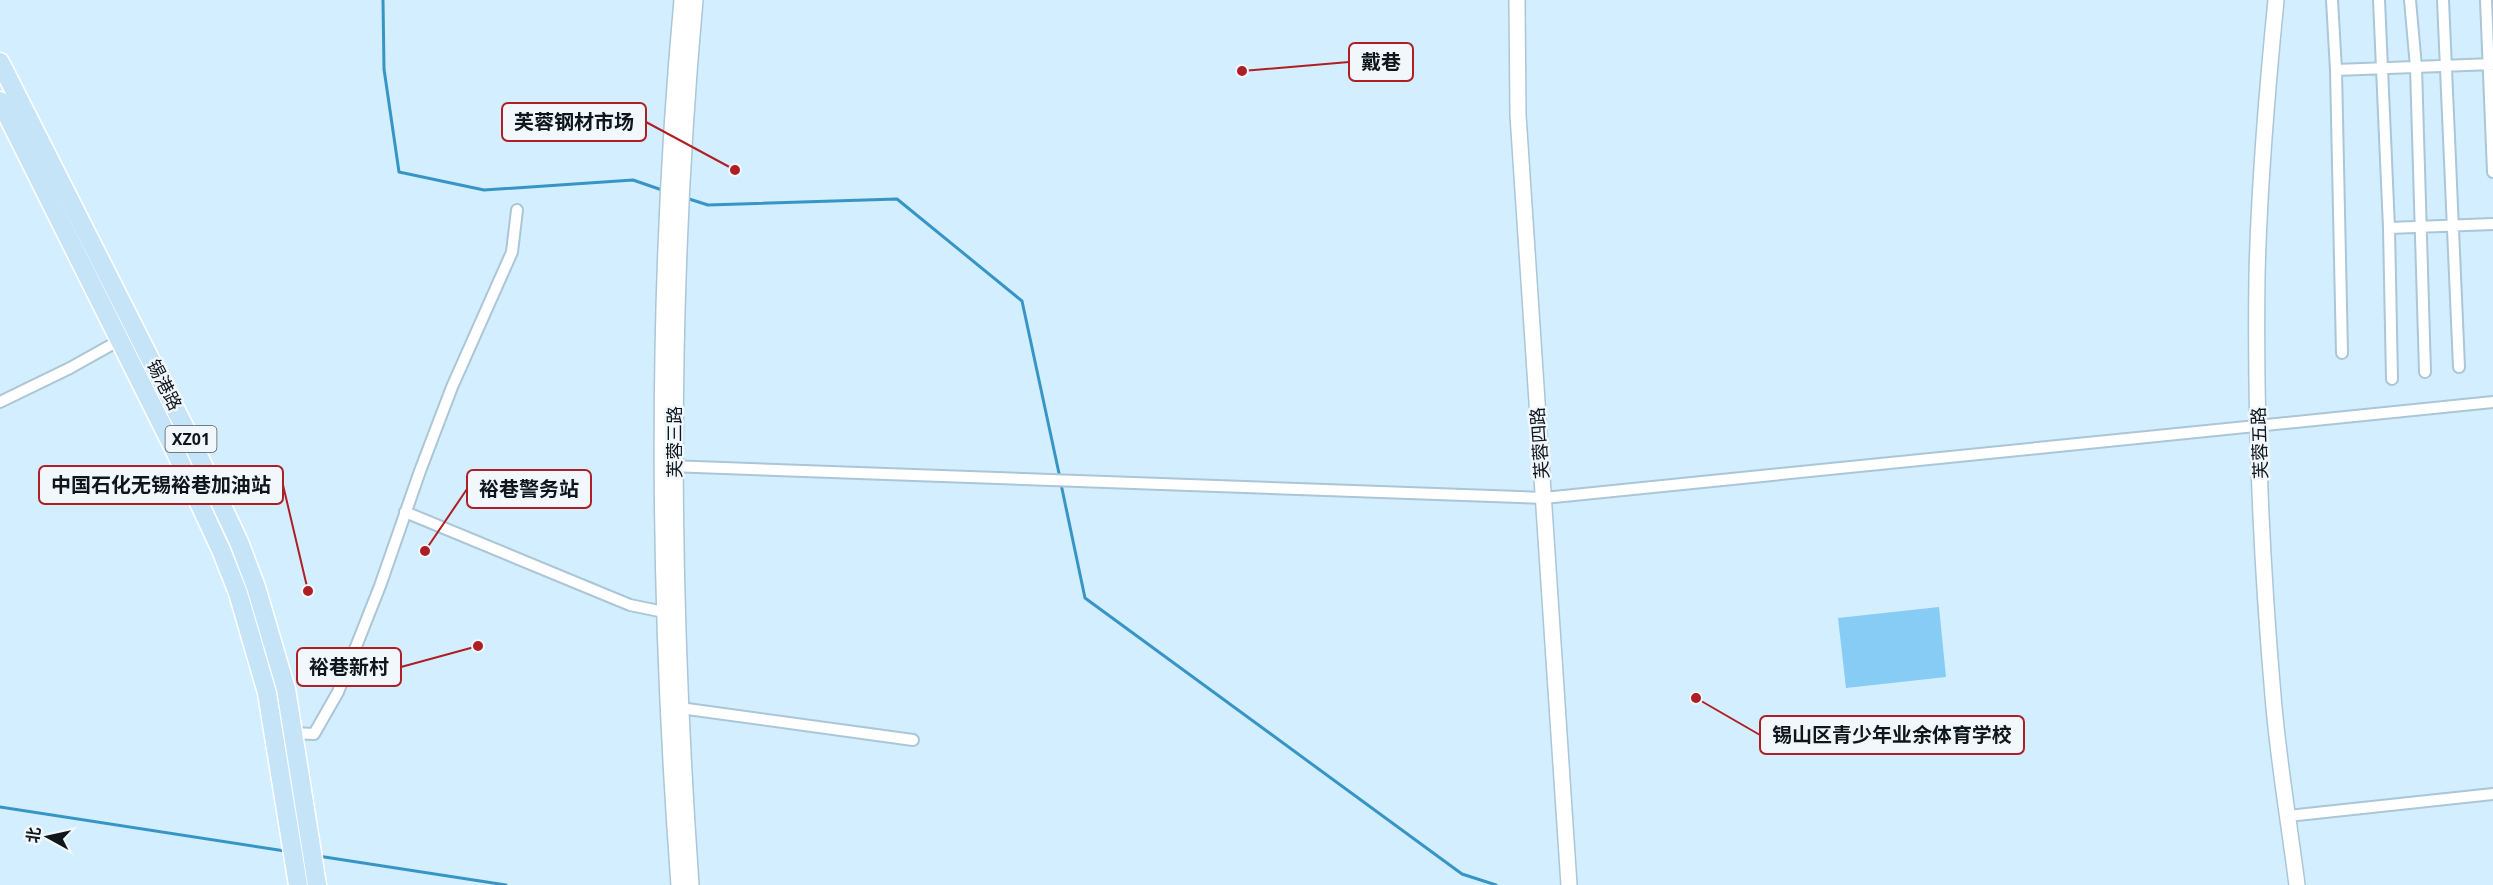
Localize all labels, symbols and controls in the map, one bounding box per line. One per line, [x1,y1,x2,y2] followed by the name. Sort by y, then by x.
[1349,43,1413,81] callout: 戴巷
[1361,48,1401,75] text: 戴巷
[502,103,646,141] callout: 芙蓉钢材市场
[514,108,634,135] text: 芙蓉钢材市场
[142,355,188,414] street label: 锡港路
[662,406,686,478] street label: 芙蓉三路
[1525,406,1553,480] street label: 芙蓉四路
[2246,407,2272,479] street label: 芙蓉五路
[166,426,216,452] road number: XZ01
[39,466,283,504] callout: 中国石化无锡裕巷加油站
[467,470,591,508] callout: 裕巷警务站
[51,471,271,498] text: 中国石化无锡裕巷加油站
[479,475,579,502] text: 裕巷警务站
[297,648,401,686] callout: 裕巷新村
[309,653,389,680] text: 裕巷新村
[1760,716,2024,754] callout: 锡山区青少年业余体育学校
[1772,721,2012,748] text: 锡山区青少年业余体育学校
[18,807,78,867] north arrow
[21,825,45,844] text: 北

